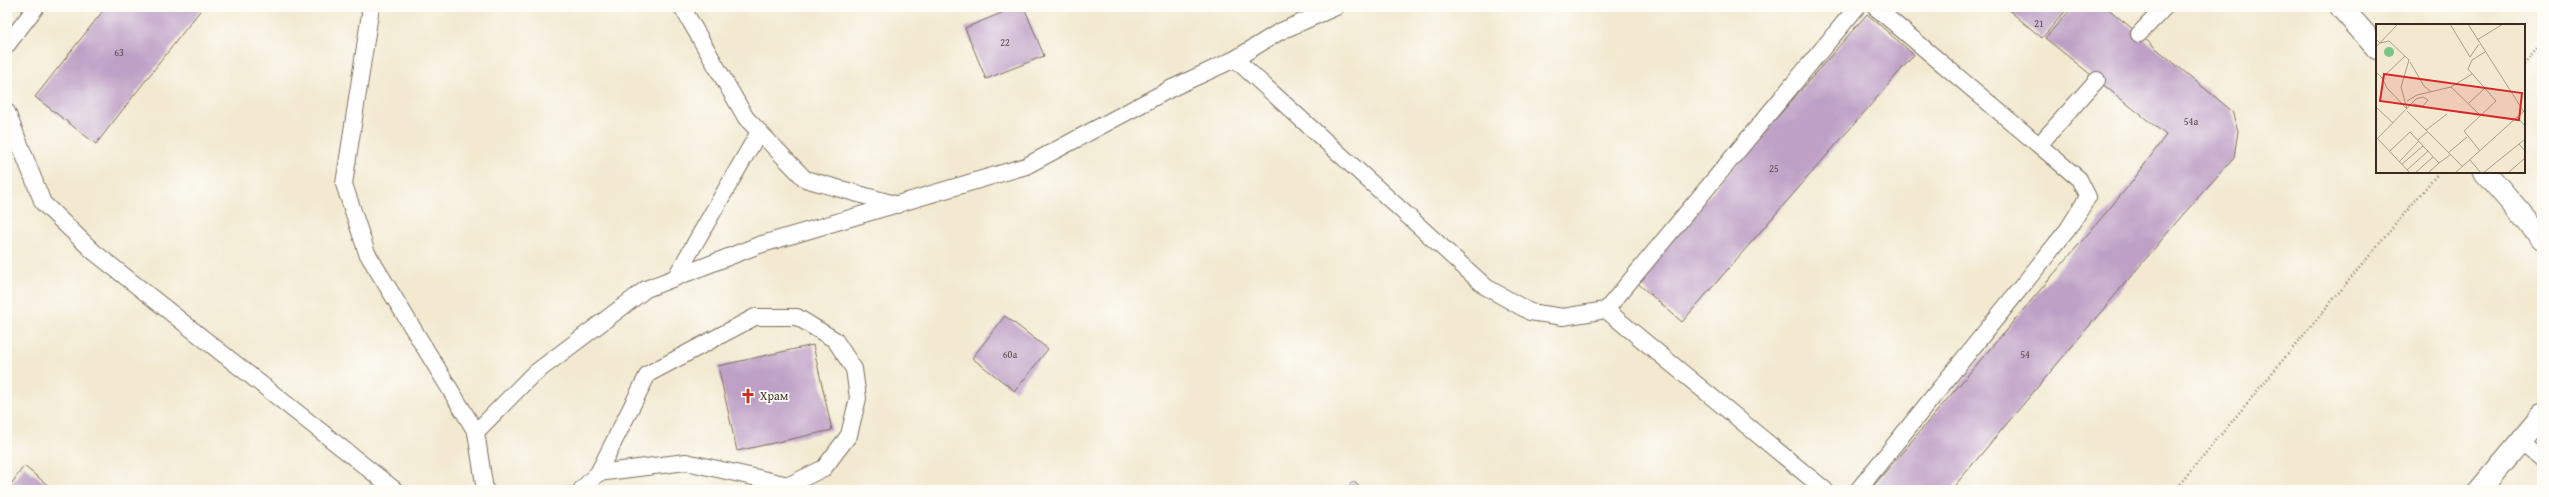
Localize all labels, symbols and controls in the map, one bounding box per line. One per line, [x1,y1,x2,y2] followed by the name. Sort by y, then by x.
[2034,16,2044,31] house number: 21
[2376,24,2525,173] inset map
[1000,35,1010,50] house number: 22
[114,45,124,60] house number: 63
[2184,114,2198,129] house number: 54а
[1769,161,1779,176] house number: 25
[1003,347,1017,362] house number: 60а
[2020,347,2030,362] house number: 54
[739,387,757,405] church icon: Храм
[760,387,789,404] place label: Храм

